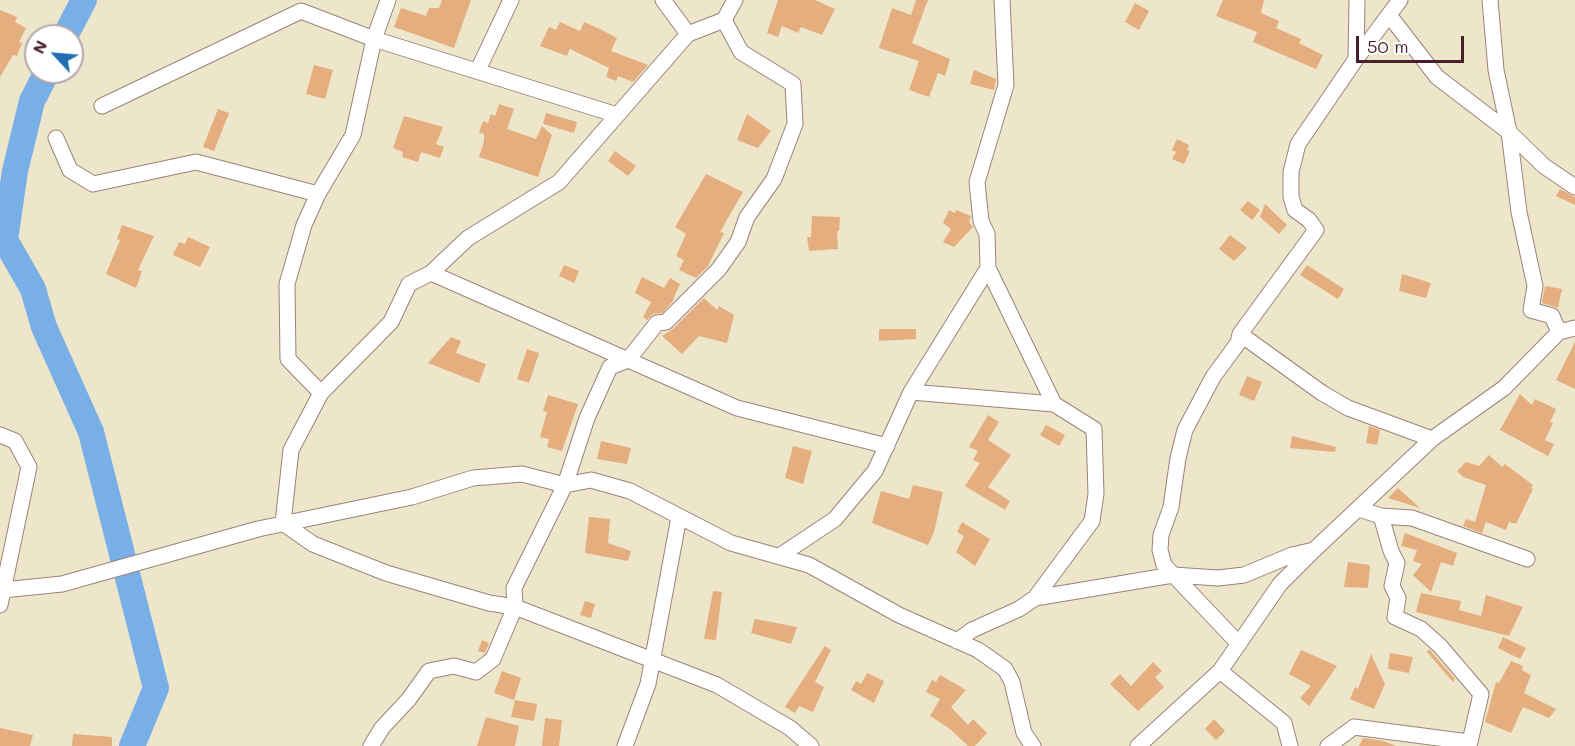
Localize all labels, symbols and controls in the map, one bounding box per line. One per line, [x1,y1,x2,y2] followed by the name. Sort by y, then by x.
[24,24,84,84] north arrow
[1359,24,1467,62] scale bar
[1367,34,1409,58] text: 50 m
[27,37,51,57] text: N

